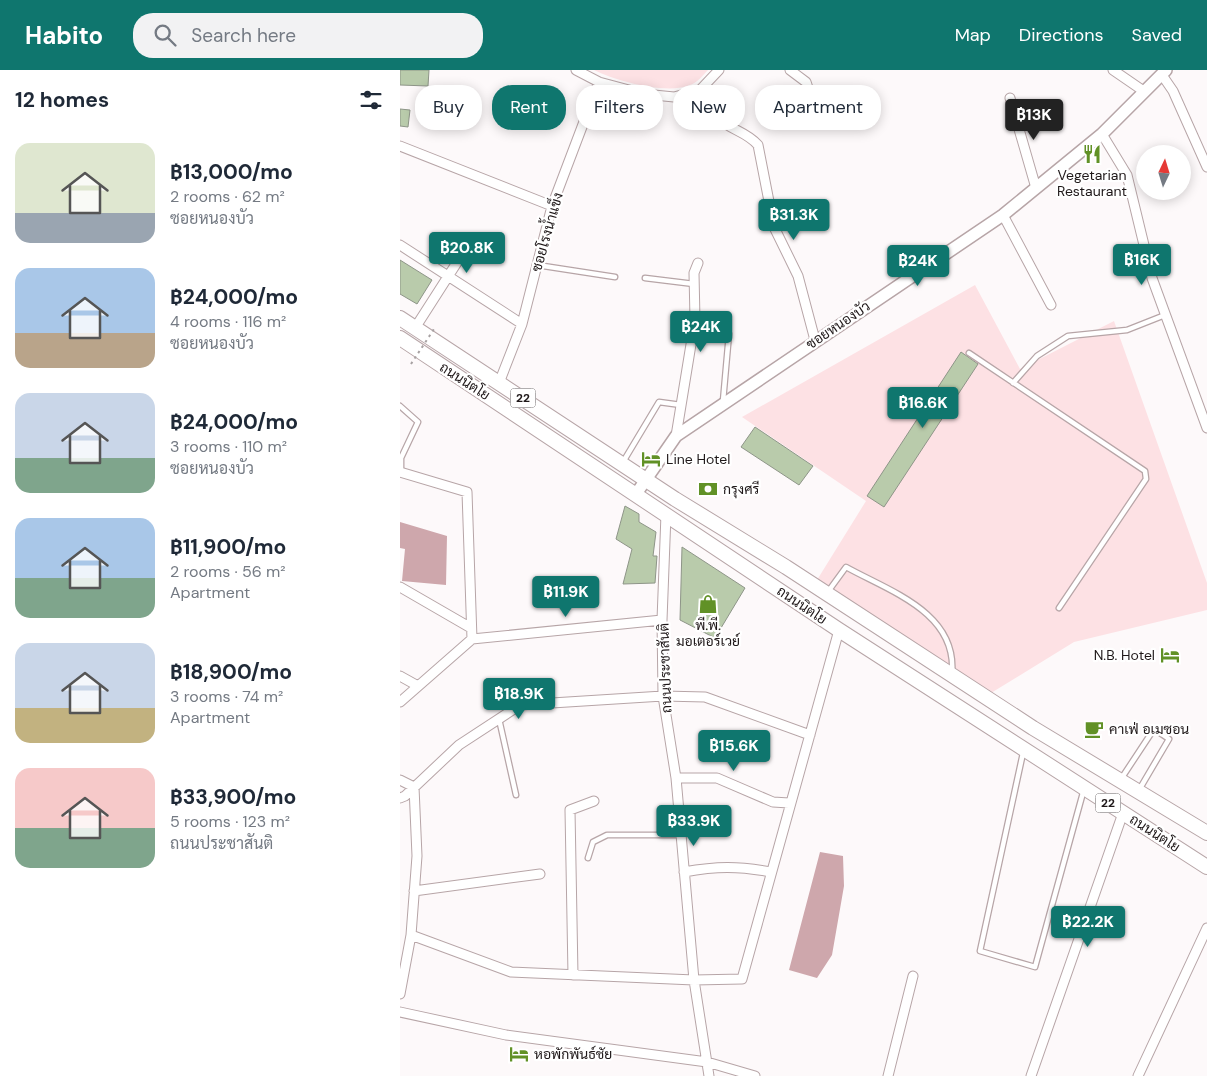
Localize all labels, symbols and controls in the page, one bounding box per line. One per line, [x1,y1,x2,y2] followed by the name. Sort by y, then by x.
[133,13,483,58] search box
[25,20,103,51] text: Habito
[151,21,179,49] icon: search
[191,23,296,48] text: Search here
[955,23,991,47] text: Map
[1019,23,1104,47] text: Directions
[1132,23,1182,47] text: Saved
[415,85,482,130] chip: Buy
[492,85,566,130] chip: Rent
[576,85,663,130] chip: Filters
[673,85,745,130] chip: New
[755,85,881,130] chip: Apartment
[15,86,109,114] text: 12 homes
[357,86,385,114] icon: filters
[1004,98,1064,141] pin: ฿13K
[1016,104,1052,125] text: ฿13K
[1081,143,1103,165] restaurant icon: Vegetarian Restaurant
[1136,145,1191,200] north arrow
[1136,145,1191,200] map controls
[170,158,293,186] text: ฿13,000/mo
[55,163,115,223] icon: home
[1057,166,1127,200] place label: Vegetarian Restaurant
[170,186,285,207] text: 2 rooms · 62 m²
[524,189,567,274] street label: ซอยโรงน้ำแข็ง
[753,198,835,241] pin: ฿31.3K
[769,204,819,225] text: ฿31.3K
[170,208,254,229] text: ซอยหนองบัว
[426,232,508,274] pin: ฿20.8K
[440,237,494,258] text: ฿20.8K
[888,244,948,287] pin: ฿24K
[1112,244,1172,286] pin: ฿16K
[1124,249,1160,270] text: ฿16K
[898,250,938,271] text: ฿24K
[170,283,298,311] text: ฿24,000/mo
[55,288,115,348] icon: home
[803,297,873,353] street label: ซอยหนองบัว
[671,310,731,353] pin: ฿24K
[170,311,286,332] text: 4 rooms · 116 m²
[681,316,721,337] text: ฿24K
[170,333,254,354] text: ซอยหนองบัว
[436,358,494,404] street label: ถนนนิตโย
[882,386,964,429] pin: ฿16.6K
[510,388,536,408] road number: 22
[898,392,948,413] text: ฿16.6K
[170,408,298,436] text: ฿24,000/mo
[55,413,115,473] icon: home
[170,436,287,457] text: 3 rooms · 110 m²
[640,448,662,470] hotel icon: Line Hotel
[666,450,730,468] place label: Line Hotel
[170,458,254,479] text: ซอยหนองบัว
[697,478,719,500] bank icon: กรุงศรี
[723,480,760,499] place label: กรุงศรี
[170,533,286,561] text: ฿11,900/mo
[55,538,115,598] icon: home
[170,561,286,582] text: 2 rooms · 56 m²
[525,576,607,618] pin: ฿11.9K
[543,581,589,602] text: ฿11.9K
[170,582,250,603] text: Apartment
[773,582,831,628] street label: ถนนนิตโย
[697,593,719,615] shop icon: พี.พี. มอเตอร์เวย์
[676,616,740,650] place label: พี.พี. มอเตอร์เวย์
[654,623,676,713] street label: ถนนประชาสันติ
[1159,644,1181,666] hotel icon: N.B. Hotel
[1094,646,1155,664] place label: N.B. Hotel
[170,658,292,686] text: ฿18,900/mo
[55,663,115,723] icon: home
[478,678,560,720] pin: ฿18.9K
[494,683,544,704] text: ฿18.9K
[170,686,283,707] text: 3 rooms · 74 m²
[170,707,250,728] text: Apartment
[1083,718,1105,740] cafe icon: คาเฟ่ อเมซอน
[1109,720,1189,738] place label: คาเฟ่ อเมซอน
[693,730,775,772] pin: ฿15.6K
[709,735,759,756] text: ฿15.6K
[170,783,296,811] text: ฿33,900/mo
[55,788,115,848] icon: home
[1096,794,1120,812] road number: 22
[653,804,735,847] pin: ฿33.9K
[667,810,721,831] text: ฿33.9K
[1126,810,1184,856] street label: ถนนนิตโย
[170,811,290,832] text: 5 rooms · 123 m²
[170,833,273,854] text: ถนนประชาสันติ
[1047,906,1129,948] pin: ฿22.2K
[1062,911,1114,932] text: ฿22.2K
[508,1043,530,1065] hotel icon: หอพักพันธ์ชัย
[534,1045,612,1063] place label: หอพักพันธ์ชัย

